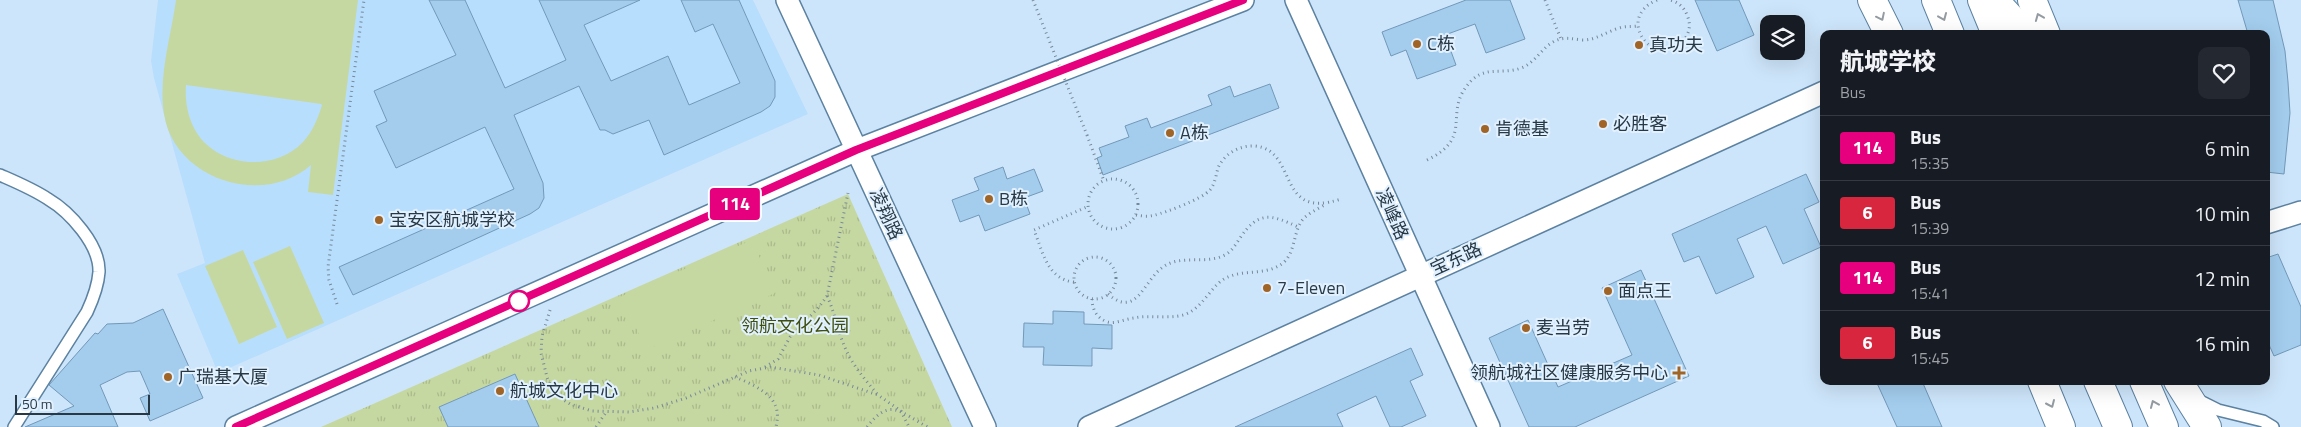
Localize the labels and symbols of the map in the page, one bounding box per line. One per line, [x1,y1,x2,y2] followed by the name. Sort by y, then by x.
[1874,12,1885,21] one-way arrow
[1936,12,1947,21] one-way arrow
[2035,13,2045,22] one-way arrow
[1427,30,1455,57] place label: C栋
[1649,31,1703,58] place label: 真功夫
[1411,38,1423,50] marker: C栋
[1633,39,1645,51] marker: 真功夫
[1613,110,1667,137] place label: 必胜客
[1495,115,1549,142] place label: 肯德基
[1597,118,1609,130] marker: 必胜客
[1180,119,1209,146] place label: A栋
[1479,123,1491,135] marker: 肯德基
[1164,127,1176,139] marker: A栋
[863,184,910,244] street label: 凌翔路
[1369,184,1416,244] street label: 凌峰路
[999,185,1028,212] place label: B栋
[706,188,764,220] line badge: 114
[983,193,995,205] marker: B栋
[389,206,515,233] place label: 宝安区航城学校
[373,214,385,226] marker: 宝安区航城学校
[1426,235,1486,282] street label: 宝东路
[1277,274,1345,301] place label: 7-Eleven
[1618,277,1672,304] place label: 面点王
[1261,282,1273,294] marker: 7-Eleven
[1602,285,1614,297] marker: 面点王
[508,290,530,312] unlabelled marker
[741,312,849,339] park label: 领航文化公园
[1536,314,1590,341] place label: 麦当劳
[1520,322,1532,334] marker: 麦当劳
[1470,359,1668,386] place label: 领航城社区健康服务中心
[178,363,268,390] place label: 广瑞基大厦
[1672,366,1686,380] marker: 领航城社区健康服务中心
[162,371,174,383] marker: 广瑞基大厦
[510,377,618,404] place label: 航城文化中心
[494,385,506,397] marker: 航城文化中心
[15,392,150,415] scale bar
[2045,399,2056,408] one-way arrow
[2149,400,2160,409] one-way arrow

